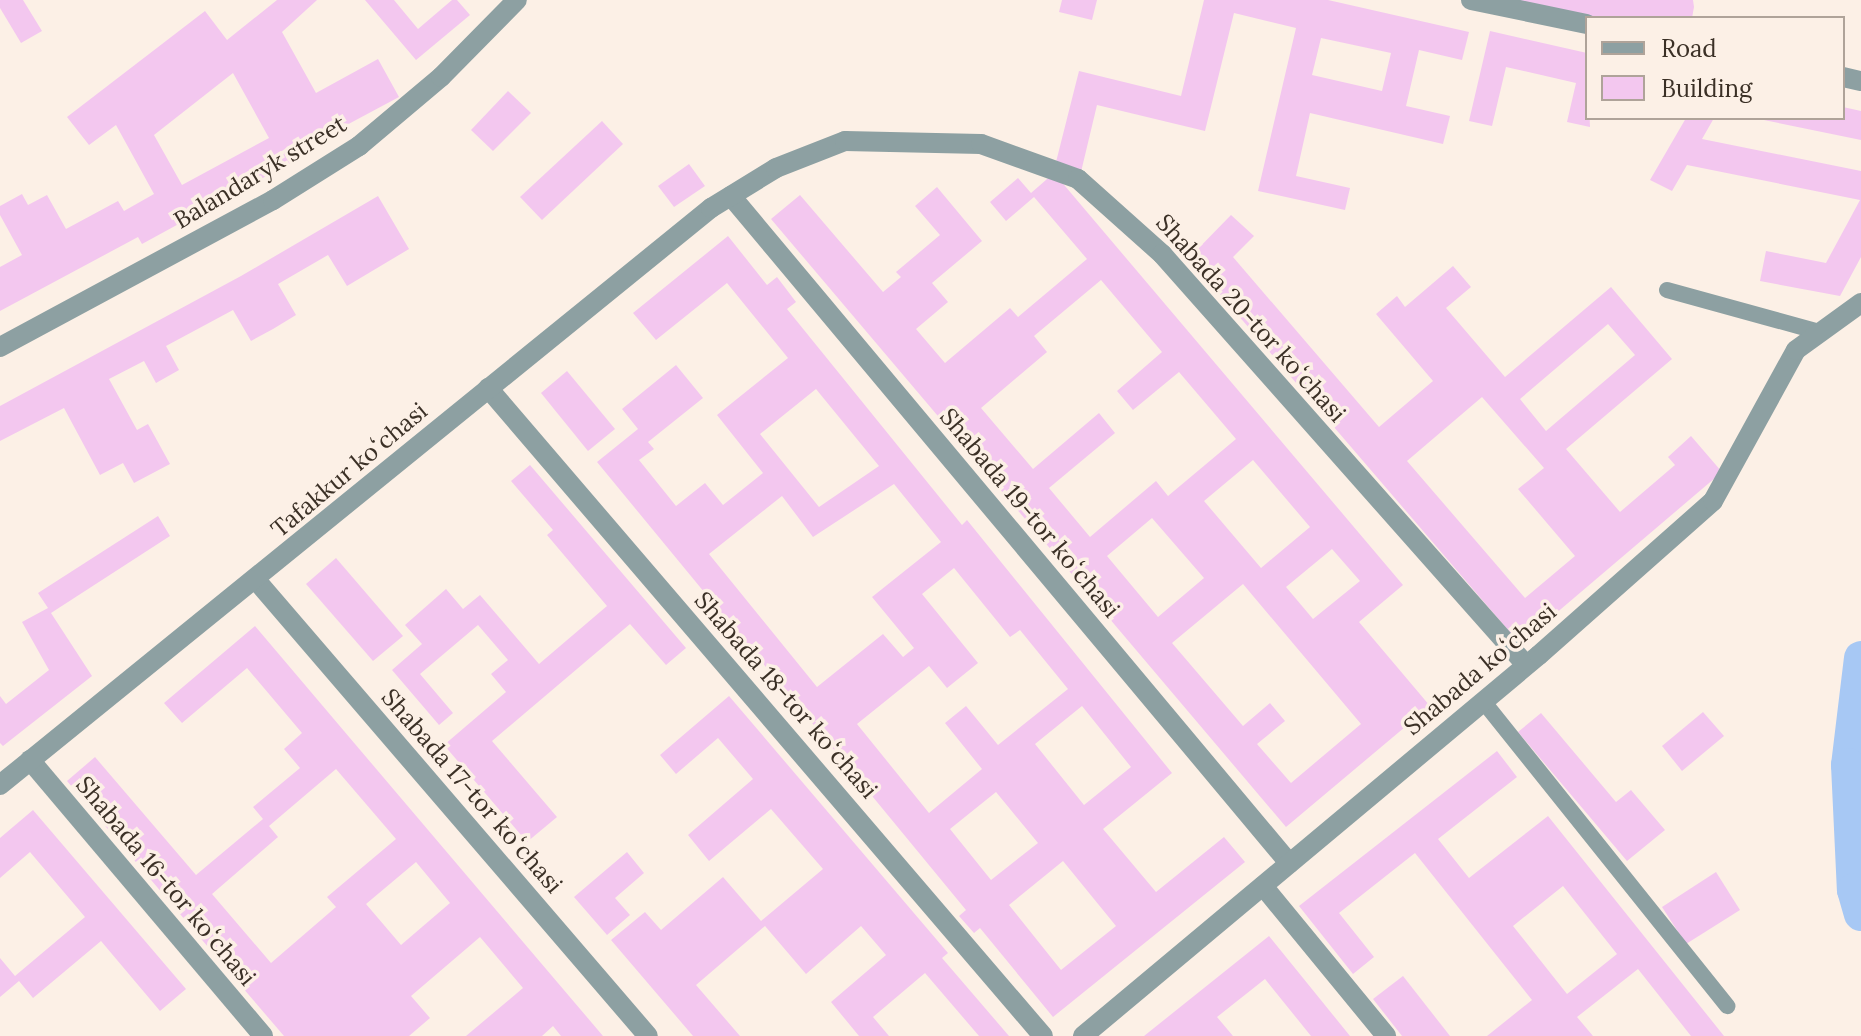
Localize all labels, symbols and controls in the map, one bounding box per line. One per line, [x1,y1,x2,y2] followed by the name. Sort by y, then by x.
[1585,16,1845,120] legend
[1661,33,1717,64] text: Road
[1661,73,1752,104] text: Building
[169,109,351,235] street label: Balandaryk street
[1150,208,1352,428] street label: Shabada 20-tor koʻchasi
[265,396,433,544] street label: Tafakkur koʻchasi
[934,402,1126,624] street label: Shabada 19-tor koʻchasi
[689,586,883,804] street label: Shabada 18-tor koʻchasi
[1398,597,1562,741] street label: Shabada koʻchasi
[375,683,569,899] street label: Shabada 17-tor koʻchasi
[70,770,262,992] street label: Shabada 16-tor koʻchasi

